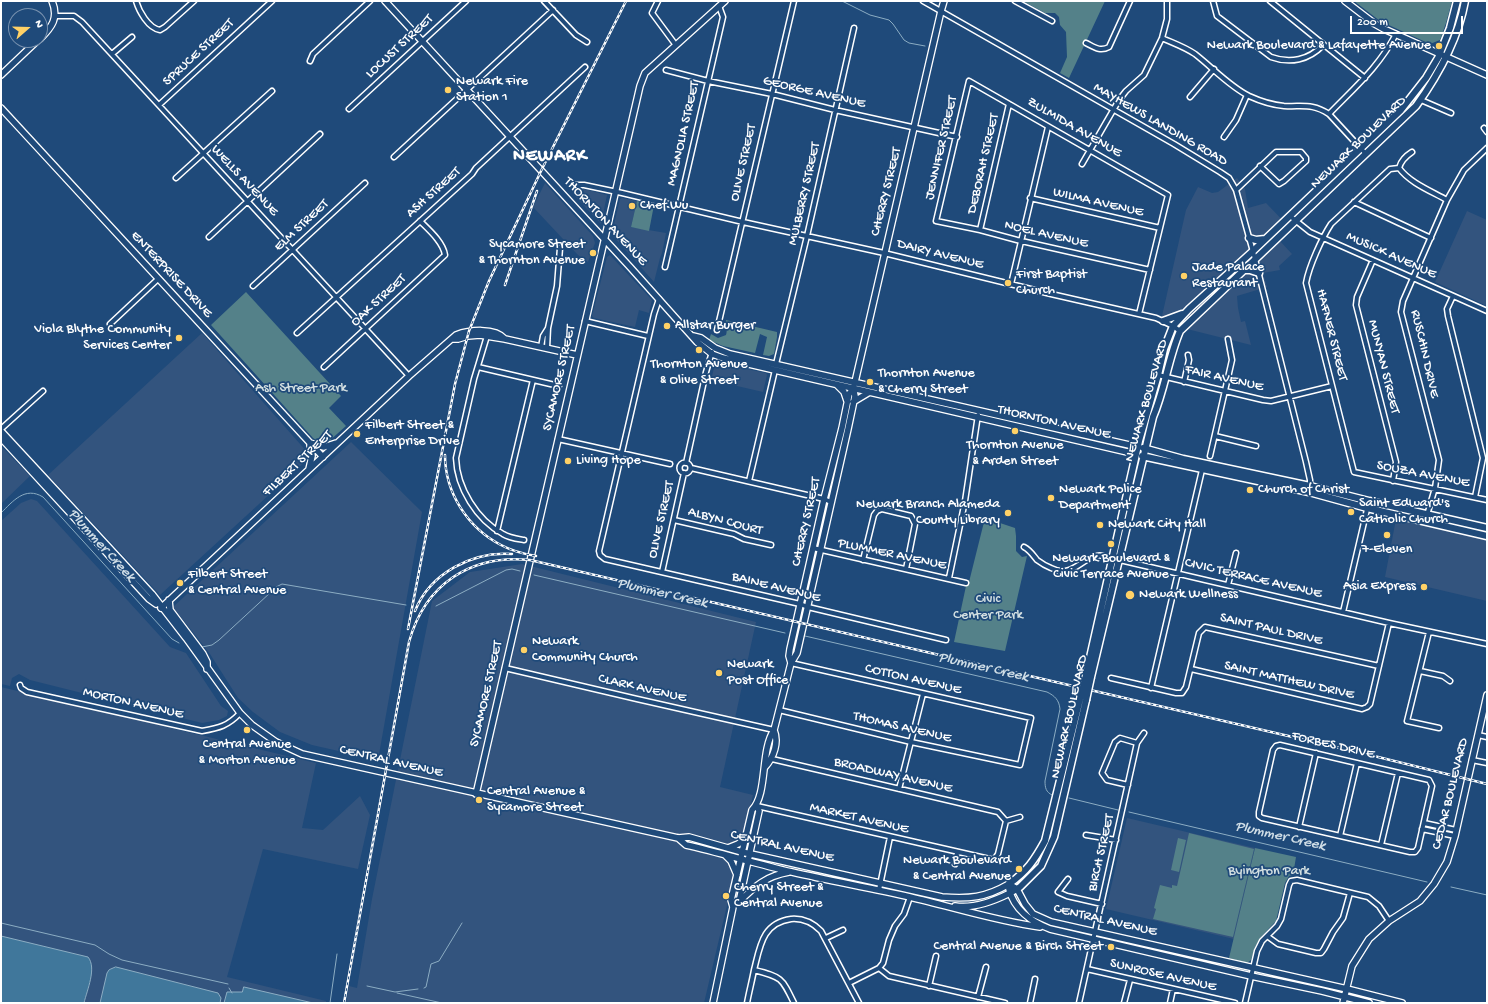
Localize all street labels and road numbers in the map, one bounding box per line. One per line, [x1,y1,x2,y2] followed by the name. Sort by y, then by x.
[363,11,437,83] street label: LOCUST STREET
[160,16,238,90] street label: SPRUCE STREET
[761,73,867,113] street label: GEORGE AVENUE
[664,80,704,188] street label: MAGNOLIA STREET
[1090,80,1230,170] street label: MAYHEWS LANDING ROAD
[1308,93,1410,193] street label: NEWARK BOULEVARD
[922,94,962,202] street label: JENNIFER STREET
[1024,94,1124,162] street label: ZULMIDA AVENUE
[964,112,1004,216] street label: DEBORAH STREET
[727,123,761,203] street label: OLIVE STREET
[785,141,825,247] street label: MULBERRY STREET
[207,142,281,220] street label: WELLS AVENUE
[868,146,906,238] street label: CHERRY STREET
[403,164,465,222] street label: ASH STREET
[560,174,650,270] street label: THORNTON AVENUE
[1051,184,1145,222] street label: WILMA AVENUE
[271,196,333,256] street label: ELM STREET
[1002,217,1090,253] street label: NOEL AVENUE
[126,228,216,322] street label: ENTERPRISE DRIVE
[1343,229,1439,283] street label: MUSICK AVENUE
[895,236,985,274] street label: DAIRY AVENUE
[348,271,410,331] street label: OAK STREET
[1311,287,1351,383] street label: HAFNER STREET
[1406,308,1442,400] street label: RUSCHIN DRIVE
[1363,318,1403,416] street label: MUNYAN STREET
[540,323,580,433] street label: SYCAMORE STREET
[1122,338,1172,464] street label: NEWARK BOULEVARD
[1183,362,1265,396] street label: FAIR AVENUE
[996,402,1112,444] street label: THORNTON AVENUE
[259,427,337,501] street label: FILBERT STREET
[1375,458,1471,492] street label: SOUZA AVENUE
[789,476,825,568] street label: CHERRY STREET
[645,480,679,560] street label: OLIVE STREET
[686,504,764,540] street label: ALBYN COURT
[836,535,948,575] street label: PLUMMER AVENUE
[1183,555,1323,603] street label: CIVIC TERRACE AVENUE
[730,569,822,607] street label: BAINE AVENUE
[1218,610,1324,650] street label: SAINT PAUL DRIVE
[467,639,507,749] street label: SYCAMORE STREET
[1048,654,1092,780] street label: NEWARK BOULEVARD
[1222,658,1356,704] street label: SAINT MATTHEW DRIVE
[863,661,963,699] street label: COTTON AVENUE
[596,671,688,707] street label: CLARK AVENUE
[81,684,185,724] street label: MORTON AVENUE
[851,709,953,747] street label: THOMAS AVENUE
[1290,728,1376,764] street label: FORBES DRIVE
[1429,736,1473,852] street label: CEDAR BOULEVARD
[338,742,444,782] street label: CENTRAL AVENUE
[832,754,954,798] street label: BROADWAY AVENUE
[808,799,910,839] street label: MARKET AVENUE
[1085,813,1119,893] street label: BIRCH STREET
[729,827,835,867] street label: CENTRAL AVENUE
[1052,901,1158,941] street label: CENTRAL AVENUE
[1108,956,1218,996] street label: SUNROSE AVENUE

